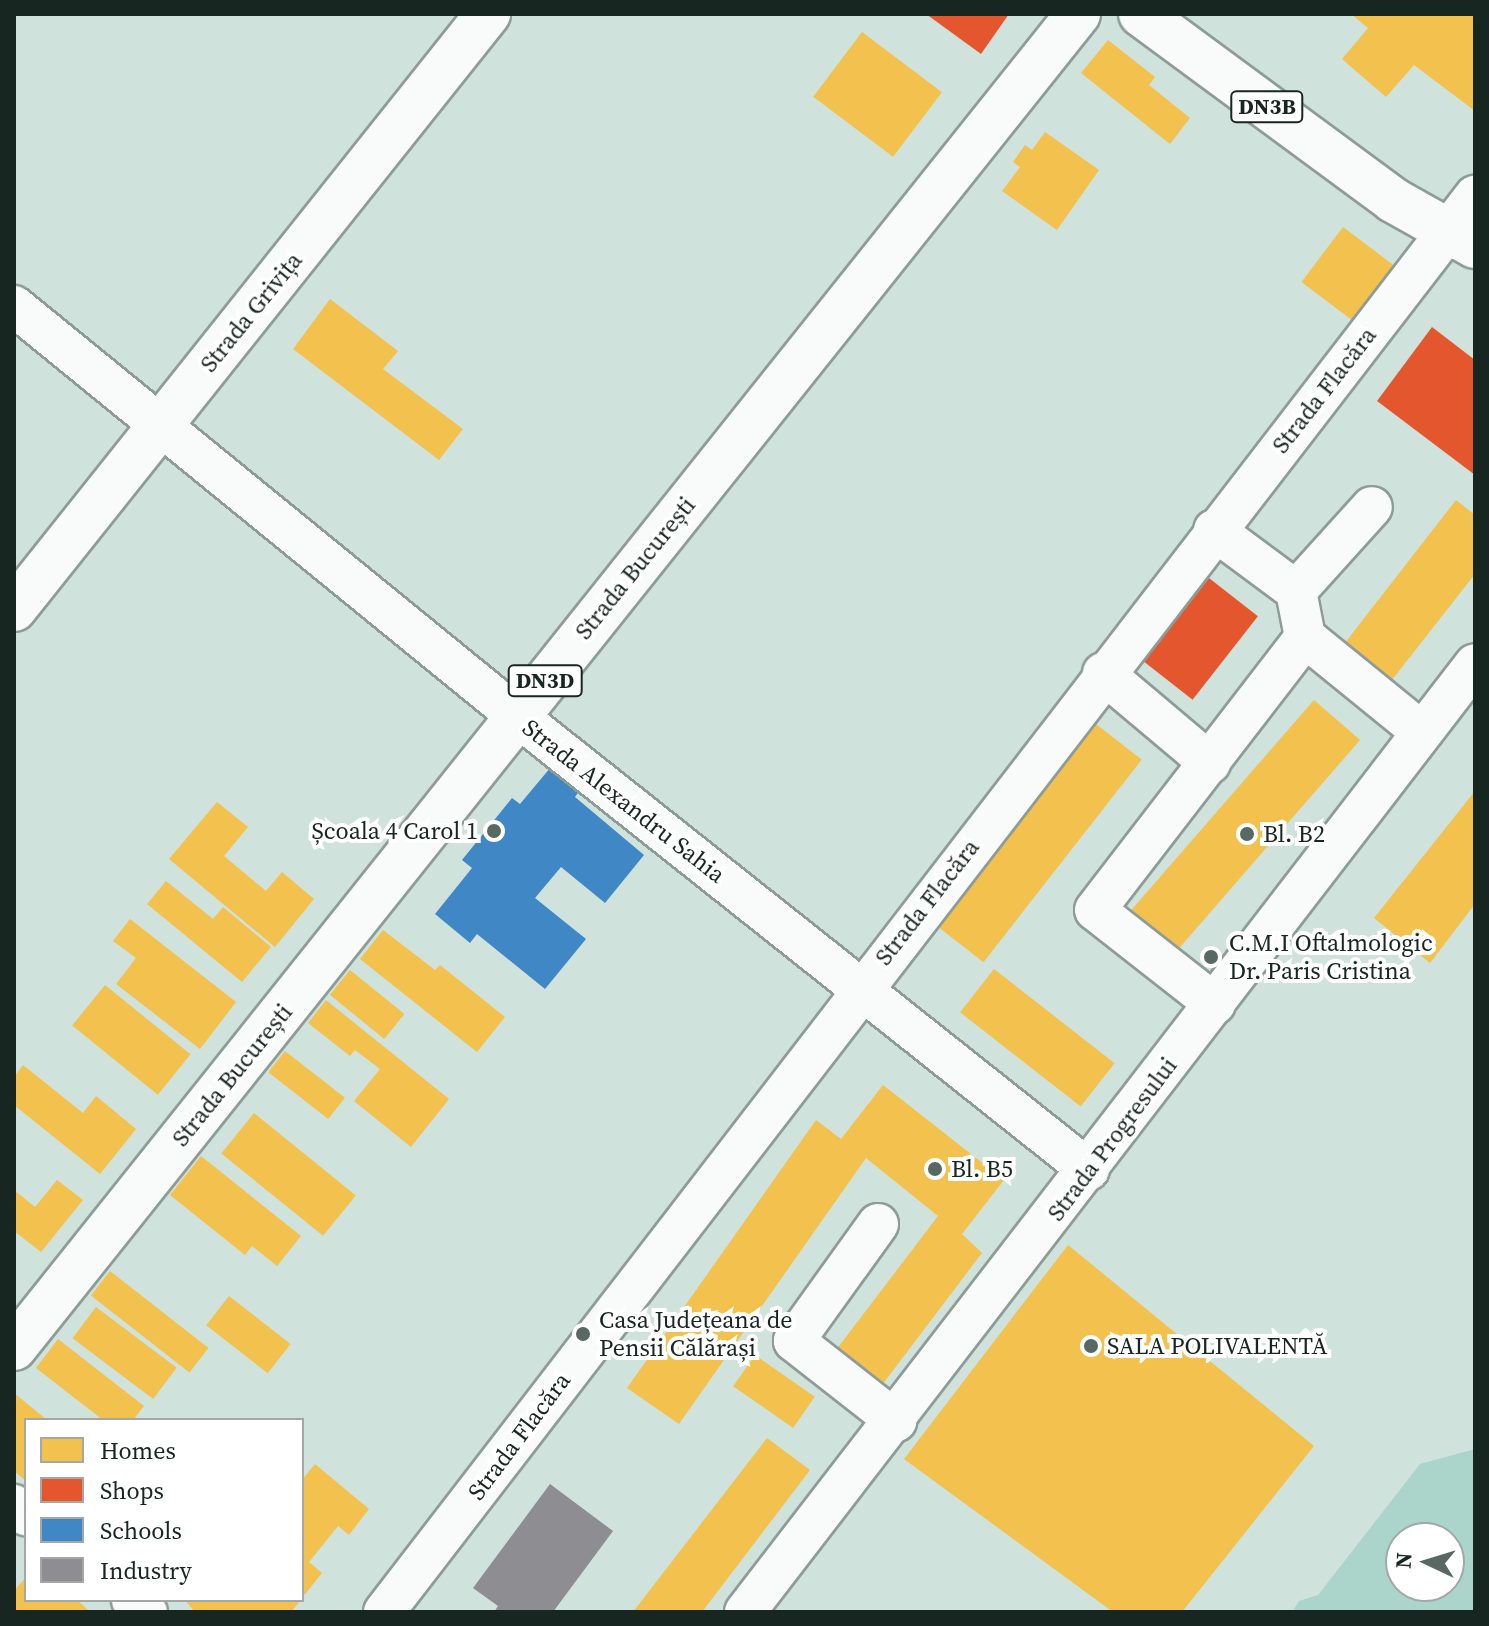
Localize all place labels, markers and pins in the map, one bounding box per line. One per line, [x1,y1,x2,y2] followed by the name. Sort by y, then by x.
[311,817,478,845] place label: Școala 4 Carol 1
[1263,820,1325,848] place label: Bl. B2
[485,822,503,840] marker: Școala 4 Carol 1
[1238,825,1256,843] marker: Bl. B2
[1229,929,1433,985] place label: C.M.I Oftalmologic Dr. Paris Cristina
[1200,946,1222,968] marker: C.M.I Oftalmologic Dr. Paris Cristina
[951,1155,1013,1183] place label: Bl. B5
[926,1160,944,1178] marker: Bl. B5
[599,1306,793,1362] place label: Casa Județeana de Pensii Călărași
[574,1325,592,1343] marker: Casa Județeana de Pensii Călărași
[1107,1332,1327,1360] place label: SALA POLIVALENTĂ
[1082,1337,1100,1355] marker: SALA POLIVALENTĂ

